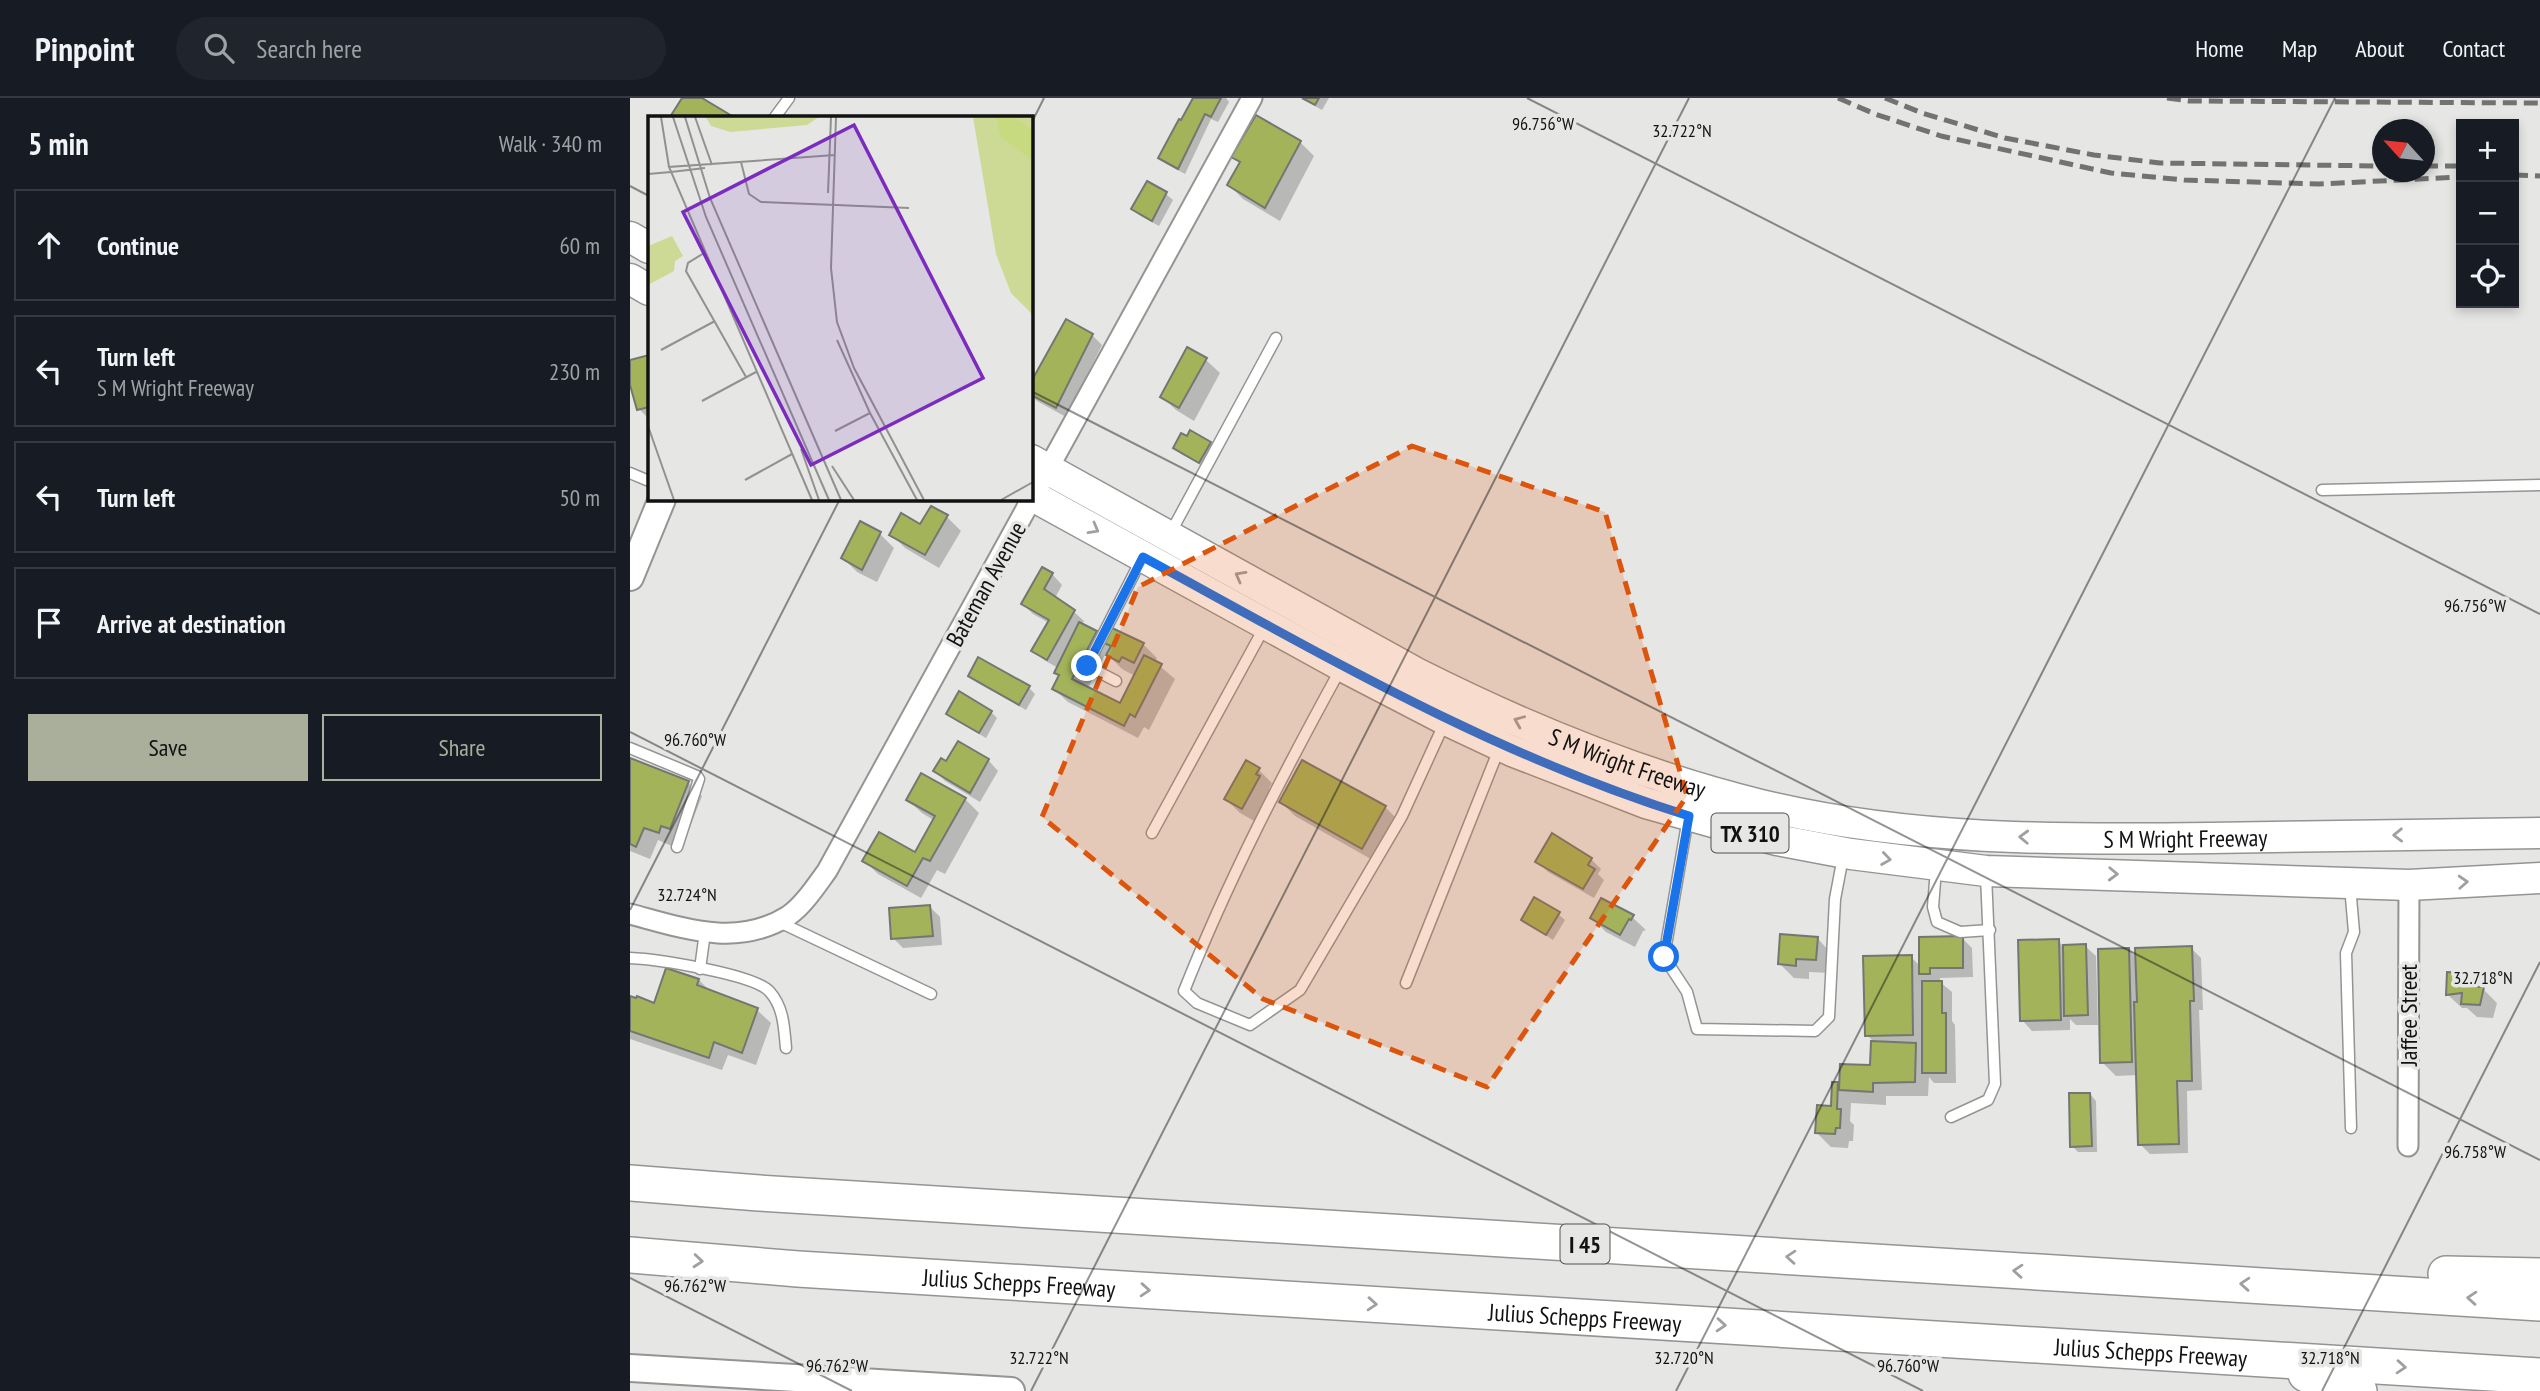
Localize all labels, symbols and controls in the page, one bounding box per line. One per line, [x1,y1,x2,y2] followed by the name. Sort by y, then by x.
[176,17,666,80] search box
[35,27,134,70] text: Pinpoint
[200,29,238,67] icon: search
[256,32,362,65] text: Search here
[2195,33,2244,64] text: Home
[2282,33,2317,64] text: Map
[2355,33,2404,64] text: About
[2442,33,2505,64] text: Contact
[1512,112,1574,135] text: 96.756°W
[648,116,1032,500] inset map
[1652,119,1712,142] text: 32.722°N
[2372,119,2435,182] north arrow
[2456,119,2519,308] map controls
[2456,119,2519,182] button: +
[28,124,89,163] text: 5 min
[499,129,602,158] text: Walk · 340 m
[2456,182,2519,245] button: −
[30,226,68,264] icon: ahead
[97,229,179,262] text: Continue
[559,231,600,260] text: 60 m
[2456,245,2519,308] button: locate
[97,340,175,373] text: Turn left
[30,352,68,390] icon: left
[549,357,600,386] text: 230 m
[97,373,254,402] text: S M Wright Freeway
[30,478,68,516] icon: left
[97,481,175,514] text: Turn left
[559,483,600,512] text: 50 m
[939,516,1033,652] street label: Bateman Avenue
[1086,521,1099,535] one-way arrow
[1235,571,1248,584] one-way arrow
[2444,594,2506,617] text: 96.756°W
[30,604,68,642] icon: arrive
[97,607,286,640] text: Arrive at destination
[1071,650,1102,681] route end
[28,714,308,781] button: Save
[322,714,602,781] button: Share
[1514,716,1526,730] one-way arrow
[1545,721,1709,805] street label: S M Wright Freeway
[664,728,726,751] text: 96.760°W
[1712,814,1788,852] road number: TX 310
[2103,822,2268,854] street label: S M Wright Freeway
[2393,827,2403,843] one-way arrow
[2018,830,2029,845] one-way arrow
[1881,851,1892,866] one-way arrow
[2108,867,2119,882] one-way arrow
[2458,874,2469,889] one-way arrow
[657,883,717,906] text: 32.724°N
[1648,941,1679,972] route start
[2393,964,2424,1067] street label: Jaffee Street
[2453,966,2513,989] text: 32.718°N
[2444,1140,2506,1163] text: 96.758°W
[1560,1224,1609,1264] road number: I 45
[1785,1249,1796,1264] one-way arrow
[693,1253,704,1268] one-way arrow
[921,1261,1116,1304] street label: Julius Schepps Freeway
[2012,1263,2023,1278] one-way arrow
[664,1274,726,1297] text: 96.762°W
[2239,1277,2250,1292] one-way arrow
[1140,1282,1151,1297] one-way arrow
[2466,1291,2477,1306] one-way arrow
[1367,1296,1378,1311] one-way arrow
[1487,1296,1682,1339] street label: Julius Schepps Freeway
[1716,1318,1727,1333] one-way arrow
[2053,1331,2248,1373] street label: Julius Schepps Freeway
[1009,1346,1069,1369] text: 32.722°N
[1654,1346,1714,1369] text: 32.720°N
[2300,1346,2360,1369] text: 32.718°N
[806,1354,868,1377] text: 96.762°W
[1877,1354,1939,1377] text: 96.760°W
[2395,1359,2406,1374] one-way arrow

